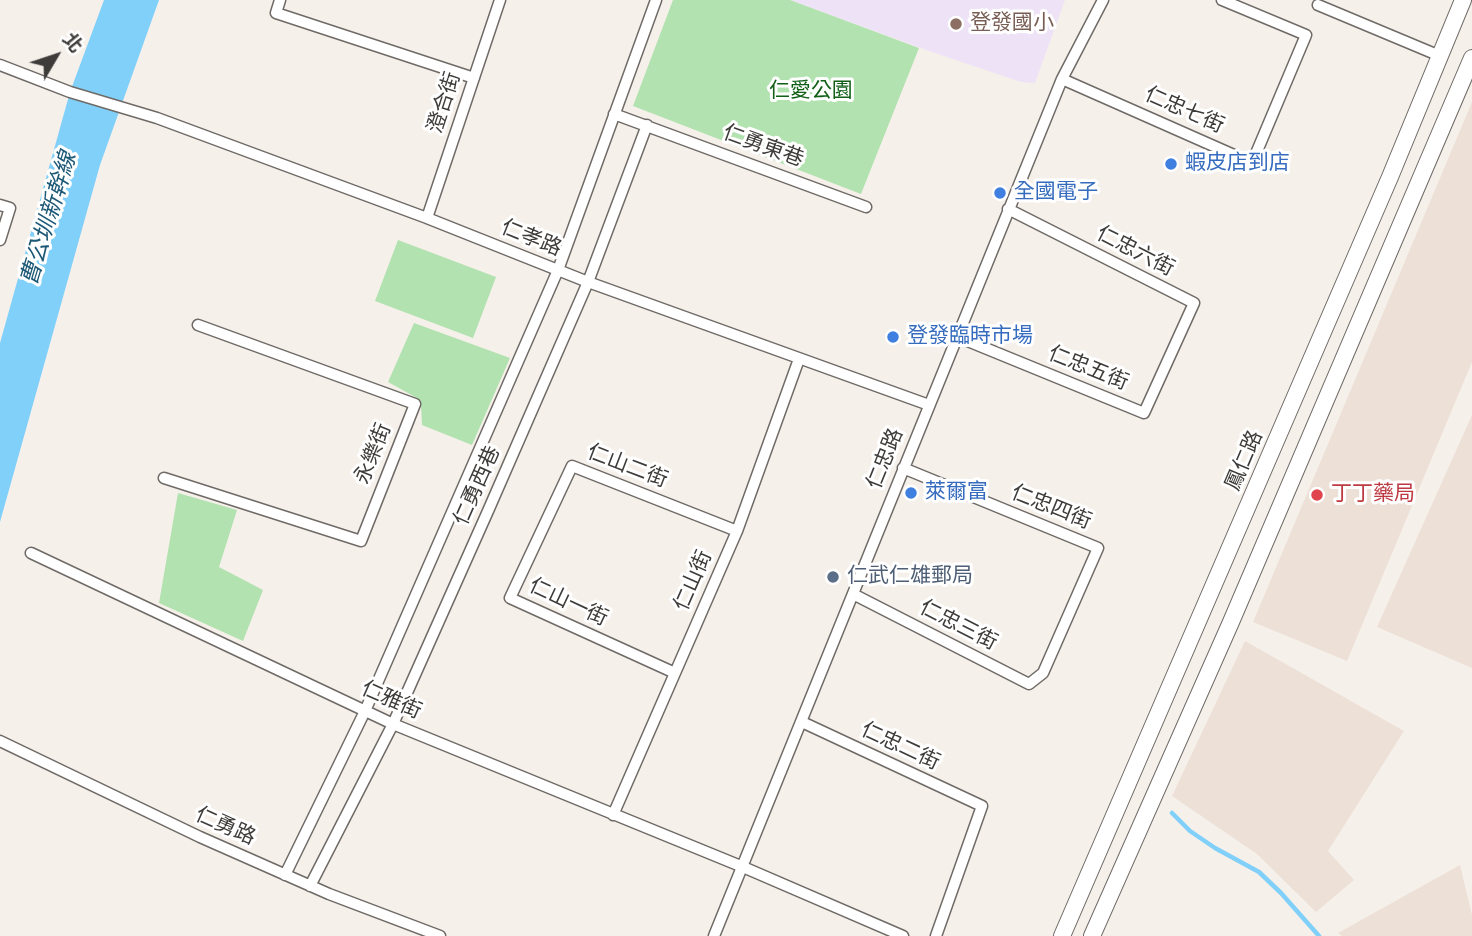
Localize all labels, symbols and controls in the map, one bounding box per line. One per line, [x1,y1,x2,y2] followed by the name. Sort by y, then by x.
[970,11,1054,37] place label: 登發國小
[948,16,964,32] marker: 登發國小
[21,21,91,91] north arrow
[58,28,88,57] text: 北
[423,69,467,137] street label: 澄合街
[769,79,853,105] park label: 仁愛公園
[1141,82,1227,140] street label: 仁忠七街
[719,121,807,173] street label: 仁勇東巷
[17,149,83,289] water label: 曹公圳新幹線
[1185,151,1290,177] place label: 蝦皮店到店
[1163,156,1179,172] marker: 蝦皮店到店
[1014,180,1098,206] place label: 全國電子
[992,185,1008,201] marker: 全國電子
[497,216,565,262] street label: 仁孝路
[1092,222,1178,282] street label: 仁忠六街
[907,324,1033,350] place label: 登發臨時市場
[885,329,901,345] marker: 登發臨時市場
[1044,342,1132,396] street label: 仁忠五街
[351,420,397,488] street label: 永樂街
[863,425,909,493] street label: 仁忠路
[1221,427,1269,495] street label: 鳳仁路
[583,440,671,494] street label: 仁山二街
[449,443,507,529] street label: 仁勇西巷
[925,480,988,506] place label: 萊爾富
[1007,481,1095,535] street label: 仁忠四街
[1331,482,1415,508] place label: 丁丁藥局
[903,485,919,501] marker: 萊爾富
[1309,487,1325,503] marker: 丁丁藥局
[670,547,718,615] street label: 仁山街
[847,564,973,590] place label: 仁武仁雄郵局
[825,569,841,585] marker: 仁武仁雄郵局
[525,574,611,632] street label: 仁山一街
[915,596,1001,656] street label: 仁忠三街
[357,677,425,725] street label: 仁雅街
[857,718,943,776] street label: 仁忠二街
[191,803,259,851] street label: 仁勇路

